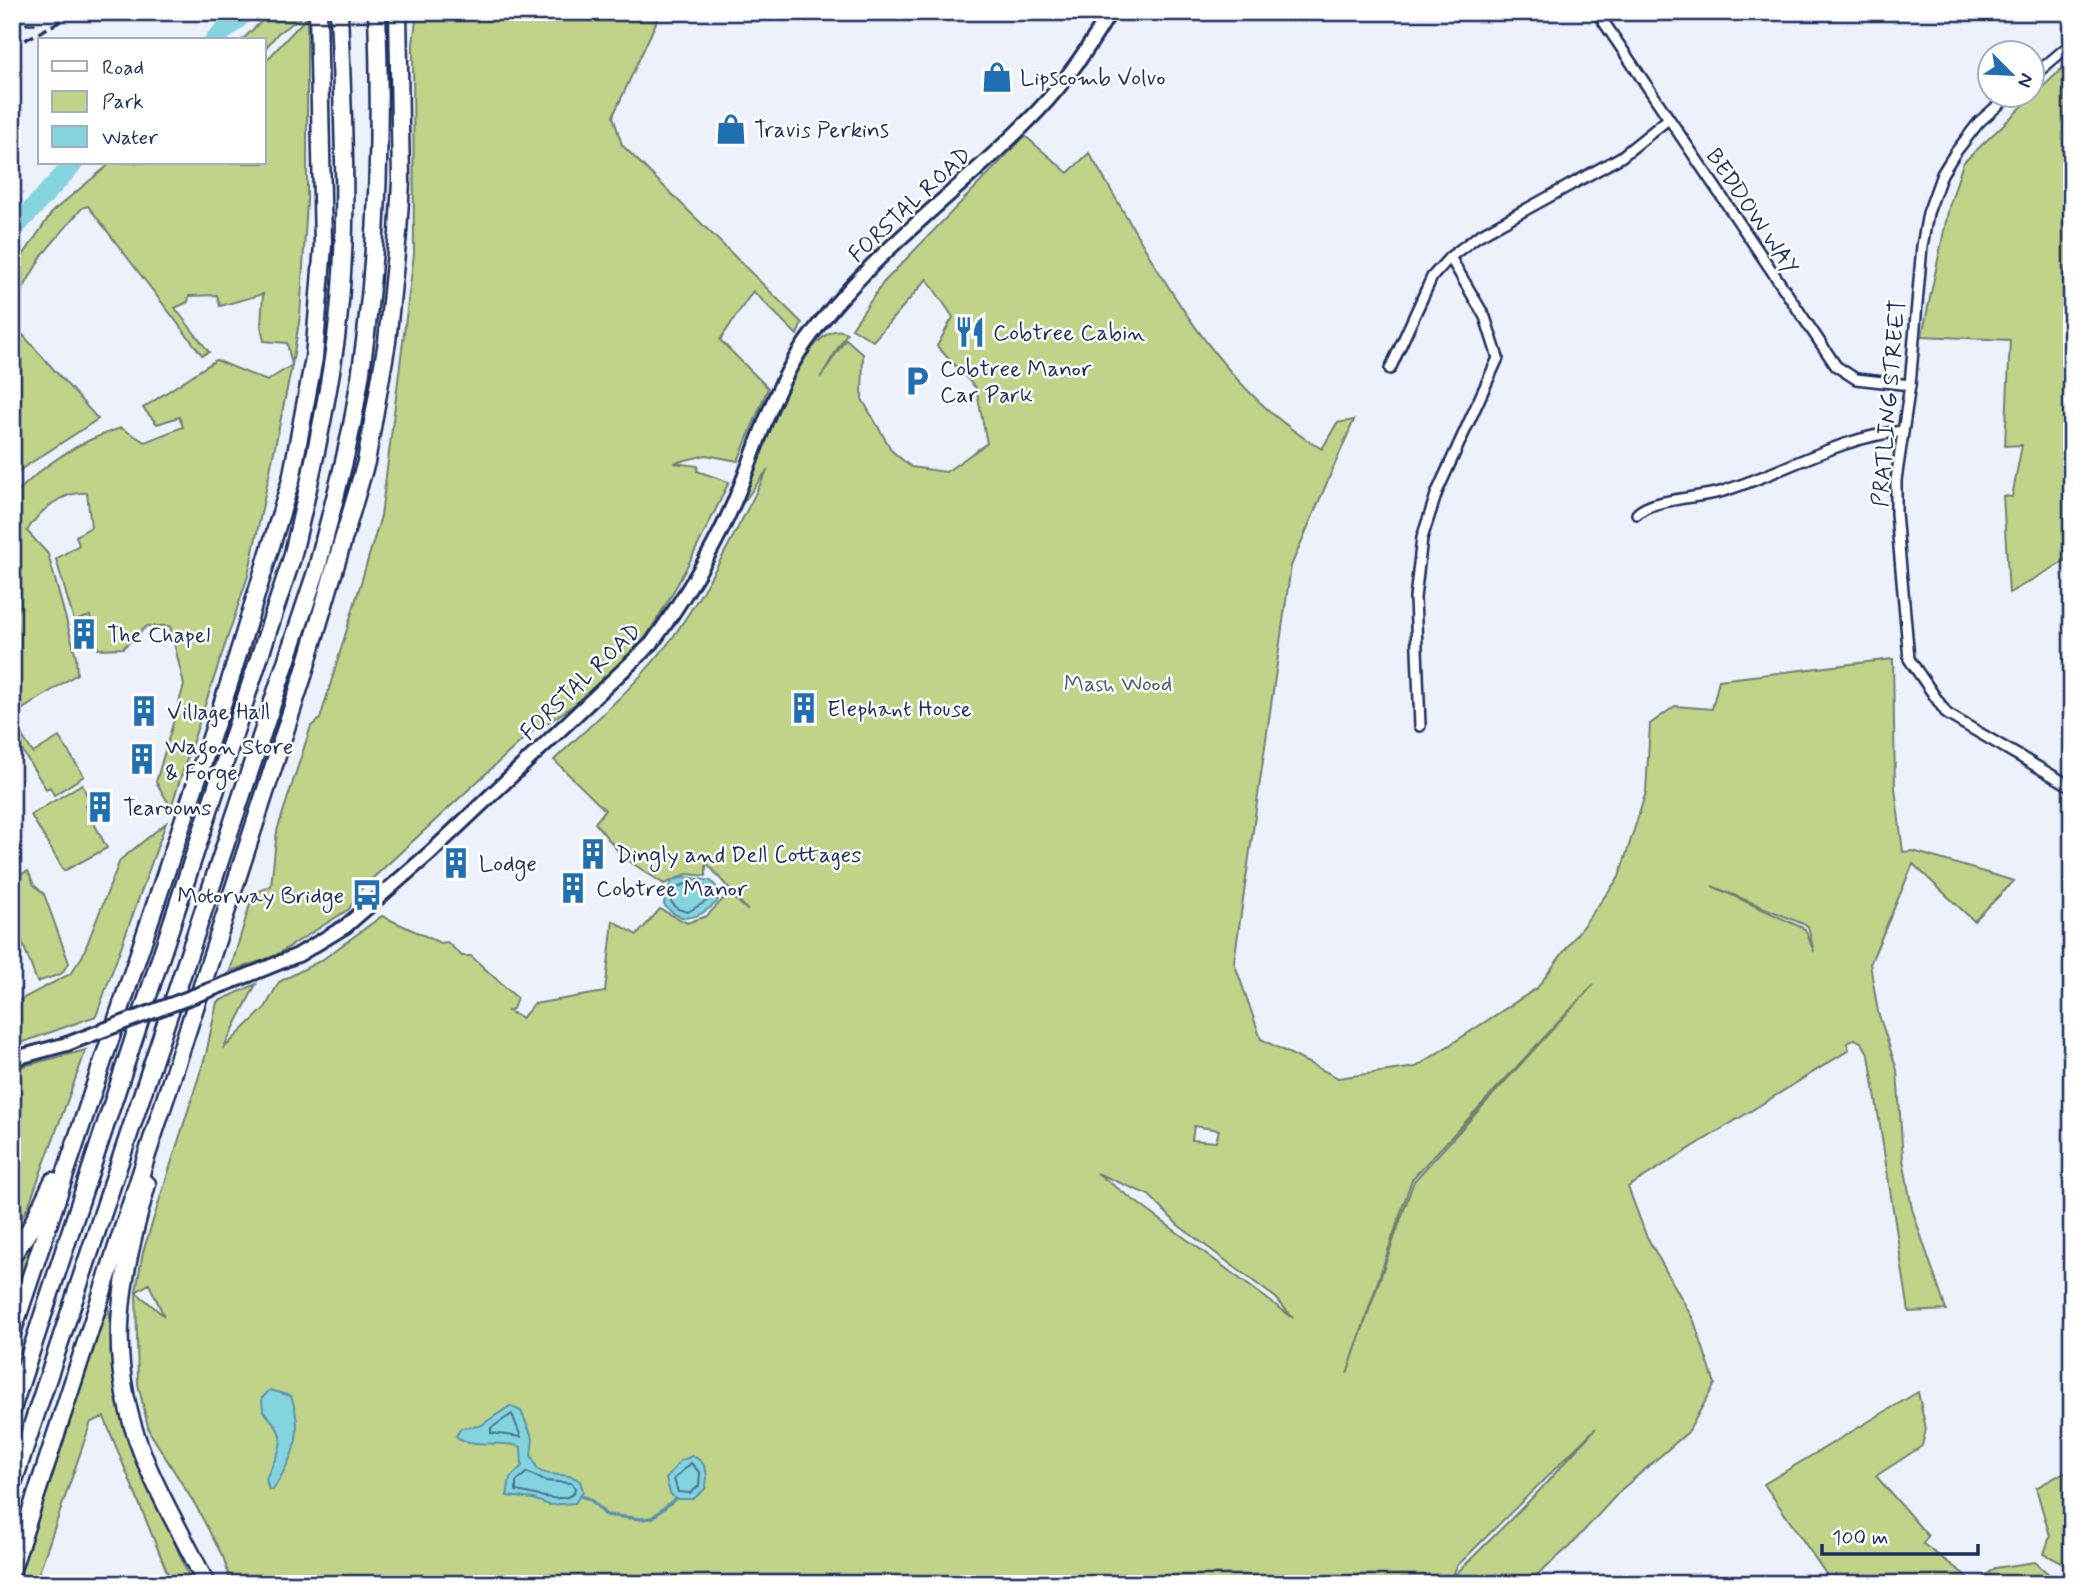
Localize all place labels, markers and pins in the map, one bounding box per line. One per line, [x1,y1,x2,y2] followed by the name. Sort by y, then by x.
[980,60,1014,94] shop icon: Lipscomb Volvo
[1020,64,1166,94] place label: Lipscomb Volvo
[714,112,748,146] shop icon: Travis Perkins
[754,116,889,146] place label: Travis Perkins
[953,315,987,349] restaurant icon: Cobtree Cabin
[993,319,1145,349] place label: Cobtree Cabin
[940,355,1092,411] place label: Cobtree Manor Car Park
[900,364,934,398] parking icon: Cobtree Manor Car Park
[67,617,101,651] building icon: The Chapel
[107,621,210,651] place label: The Chapel
[787,691,821,725] building icon: Elephant House
[127,694,161,728] building icon: Village Hall
[827,695,972,725] place label: Elephant House
[167,698,270,728] place label: Village Hall
[165,733,293,791] place label: Wagon Store & Forge
[125,742,159,776] building icon: Wagon Store & Forge
[83,790,117,824] building icon: Tearooms
[123,794,211,824] place label: Tearooms
[576,837,610,871] building icon: Dingly and Dell Cottages
[616,841,861,873] place label: Dingly and Dell Cottages
[439,846,473,880] building icon: Lodge
[479,850,537,882] place label: Lodge
[556,871,590,905] building icon: Cobtree Manor
[596,875,748,905] place label: Cobtree Manor
[350,878,384,912] bus stop icon: Motorway Bridge
[177,882,344,914] place label: Motorway Bridge

